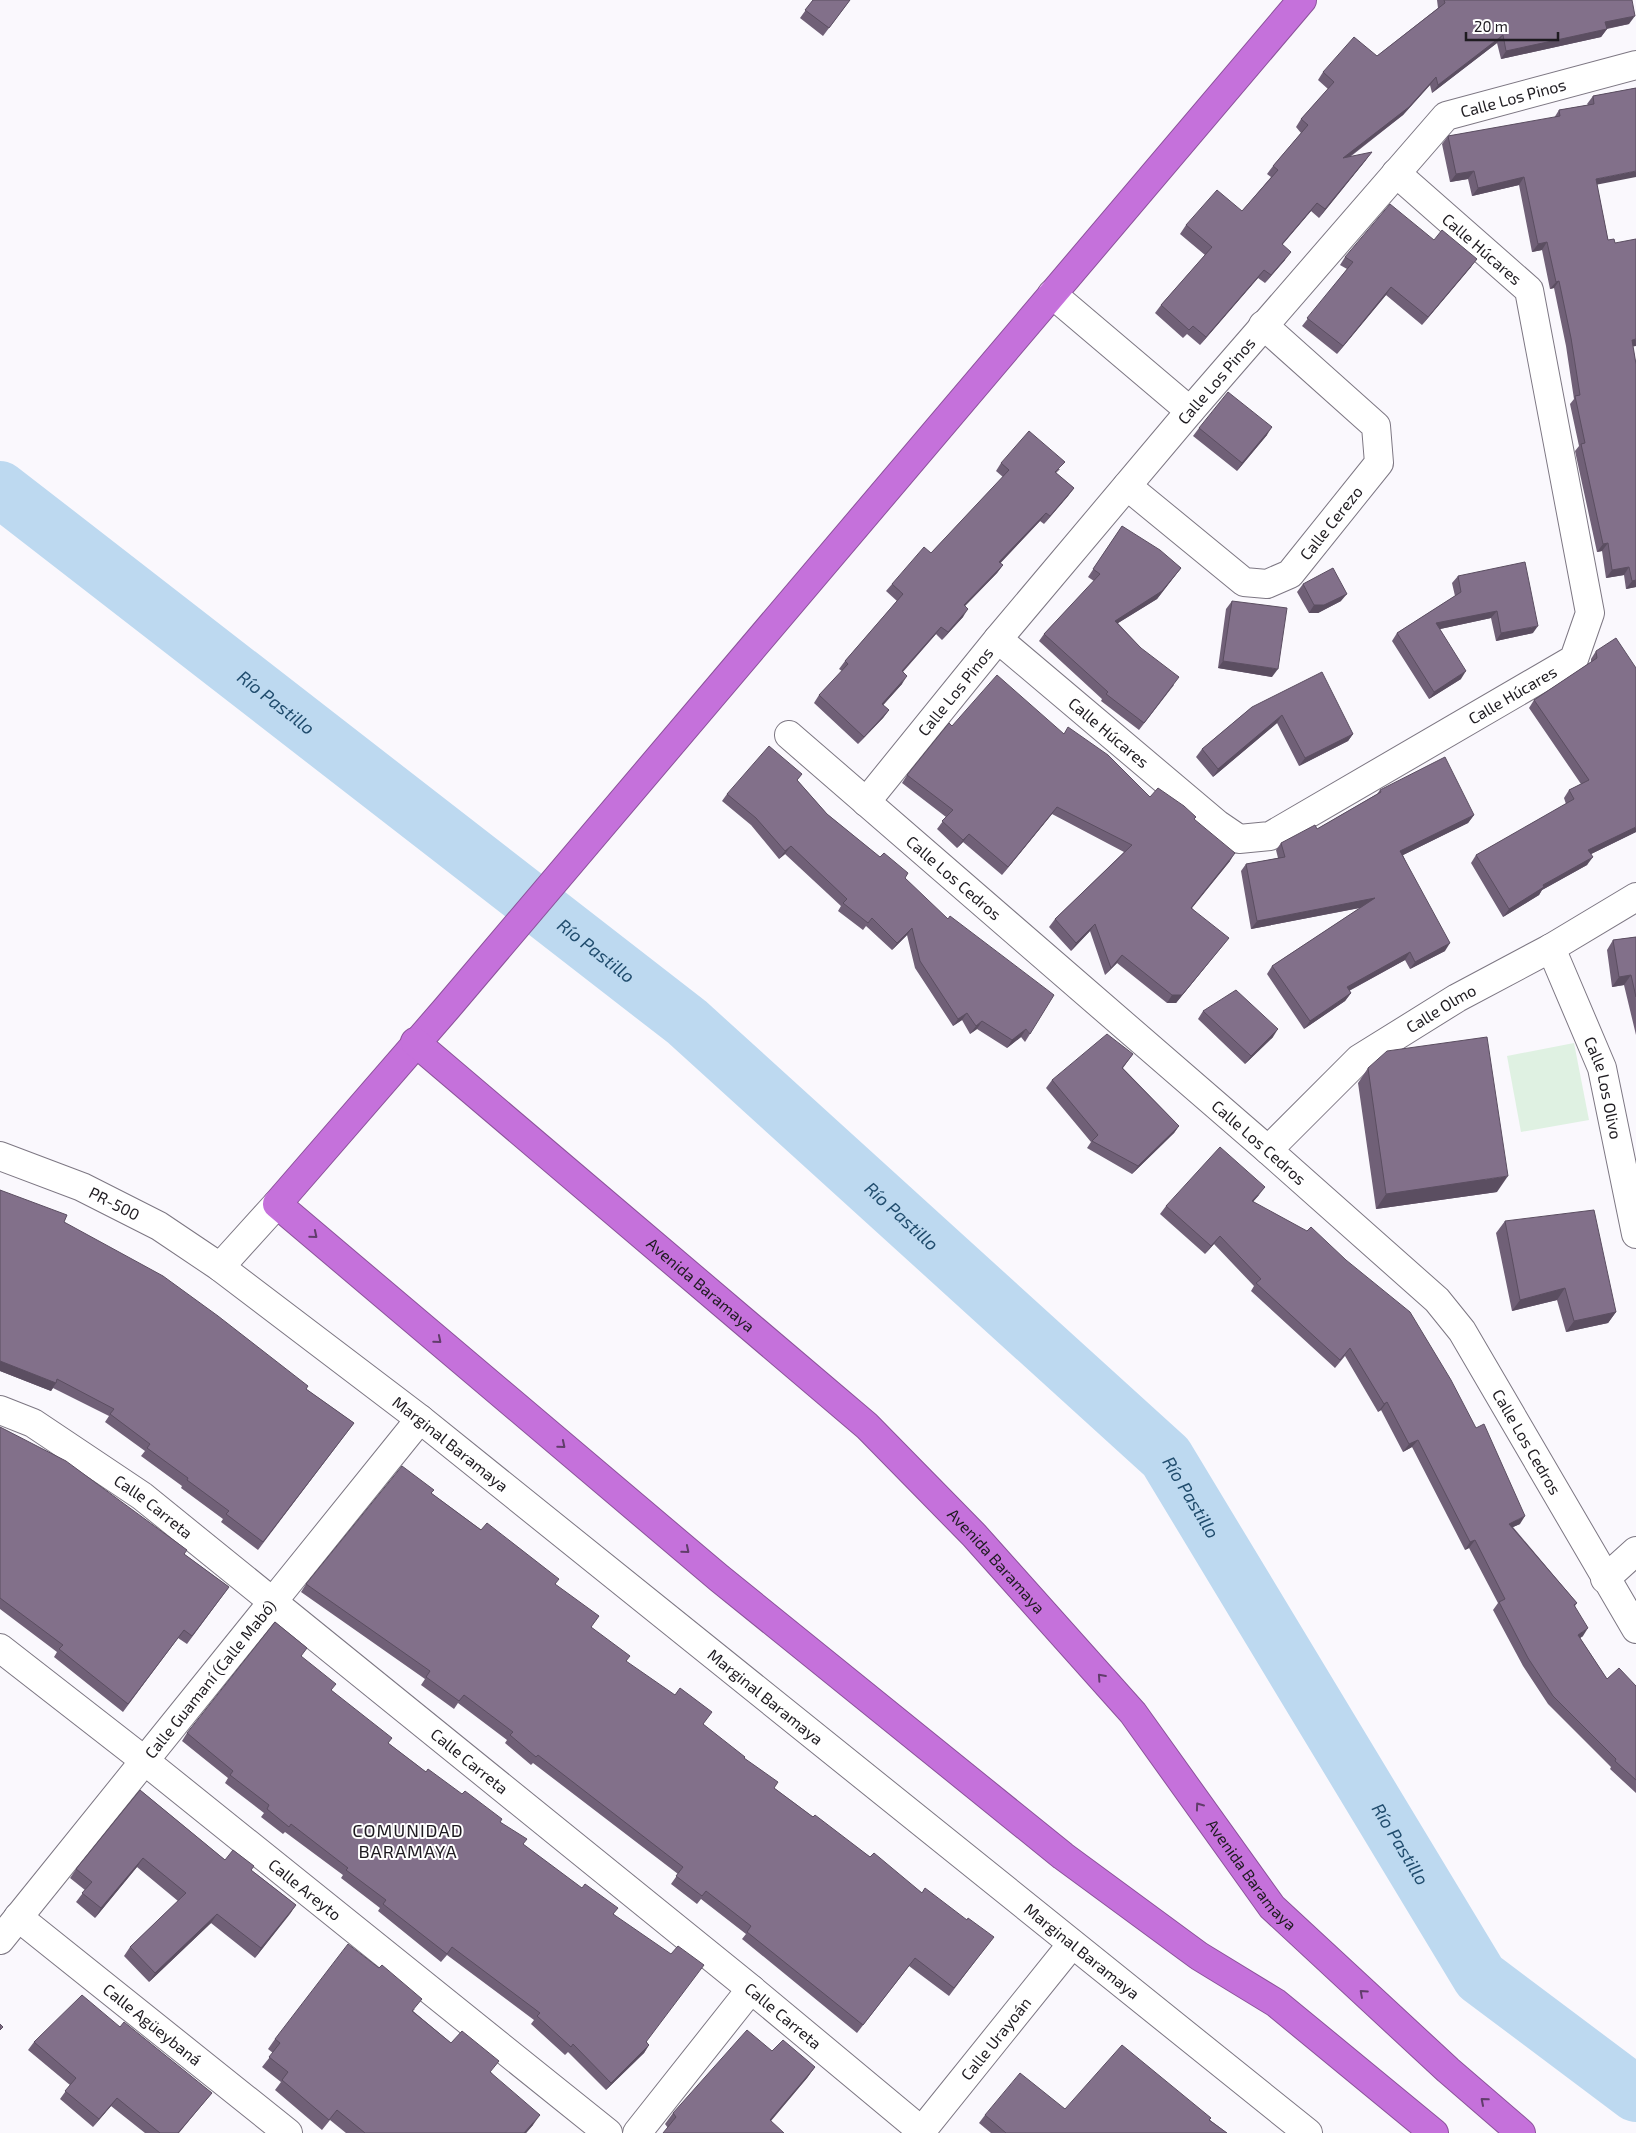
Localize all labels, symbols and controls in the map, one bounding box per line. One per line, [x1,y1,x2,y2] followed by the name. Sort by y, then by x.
[1466,10,1558,42] scale bar
[1474,17,1508,35] text: 20 m
[1458,74,1568,121] street label: Calle Los Pinos
[1439,209,1526,288] street label: Calle Húcares
[1173,333,1259,428] street label: Calle Los Pinos
[1295,482,1366,563] street label: Calle Cerezo
[913,643,997,740] street label: Calle Los Pinos
[1465,661,1560,728] street label: Calle Húcares
[233,665,319,739] water label: Río Pastillo
[1065,693,1153,771] street label: Calle Húcares
[903,831,1005,924] street label: Calle Los Cedros
[553,914,639,987] water label: Río Pastillo
[1402,980,1479,1036] street label: Calle Olmo
[1581,1034,1626,1141] street label: Calle Los Olivo
[1208,1096,1310,1188] street label: Calle Los Cedros
[861,1177,943,1255] water label: Río Pastillo
[86,1182,143,1224] street label: PR-500
[308,1230,317,1238] one-way arrow
[643,1233,759,1335] street label: Avenida Baramaya
[432,1335,441,1343] one-way arrow
[1489,1385,1565,1498] street label: Calle Los Cedros
[389,1392,512,1495] street label: Marginal Baramaya
[556,1440,565,1448] one-way arrow
[1158,1452,1224,1542] water label: Río Pastillo
[111,1470,197,1542] street label: Calle Carreta
[944,1504,1049,1617] street label: Avenida Baramaya
[680,1544,689,1553] one-way arrow
[140,1596,279,1762] street label: Calle Guamaní (Calle Mabó)
[704,1644,827,1748] street label: Marginal Baramaya
[1097,1674,1106,1683] one-way arrow
[427,1724,512,1798] street label: Calle Carreta
[1368,1799,1434,1889] water label: Río Pastillo
[1196,1802,1205,1812] one-way arrow
[1203,1815,1300,1934] street label: Avenida Baramaya
[352,1819,464,1862] district label: COMUNIDAD BARAMAYA
[265,1854,345,1924] street label: Calle Areyto
[1021,1899,1144,2003] street label: Marginal Baramaya
[741,1978,826,2053] street label: Calle Carreta
[100,1979,206,2069] street label: Calle Agüeybaná
[1360,1990,1369,1999] one-way arrow
[956,1993,1035,2084] street label: Calle Urayoán
[1481,2098,1490,2107] one-way arrow

